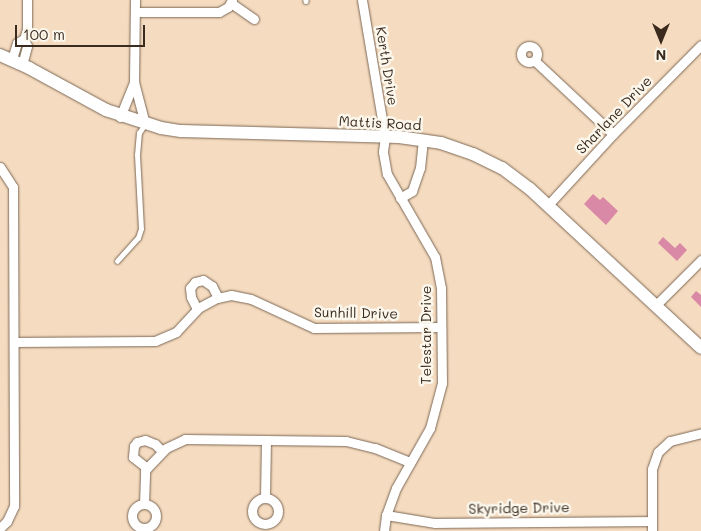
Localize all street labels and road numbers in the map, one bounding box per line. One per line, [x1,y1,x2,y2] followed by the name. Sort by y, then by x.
[372,25,402,107] street label: Kerth Drive
[573,73,655,157] street label: Sharlane Drive
[338,112,422,134] street label: Mattis Road
[418,286,434,384] street label: Telestar Drive
[314,304,398,322] street label: Sunhill Drive
[468,499,570,517] street label: Skyridge Drive

